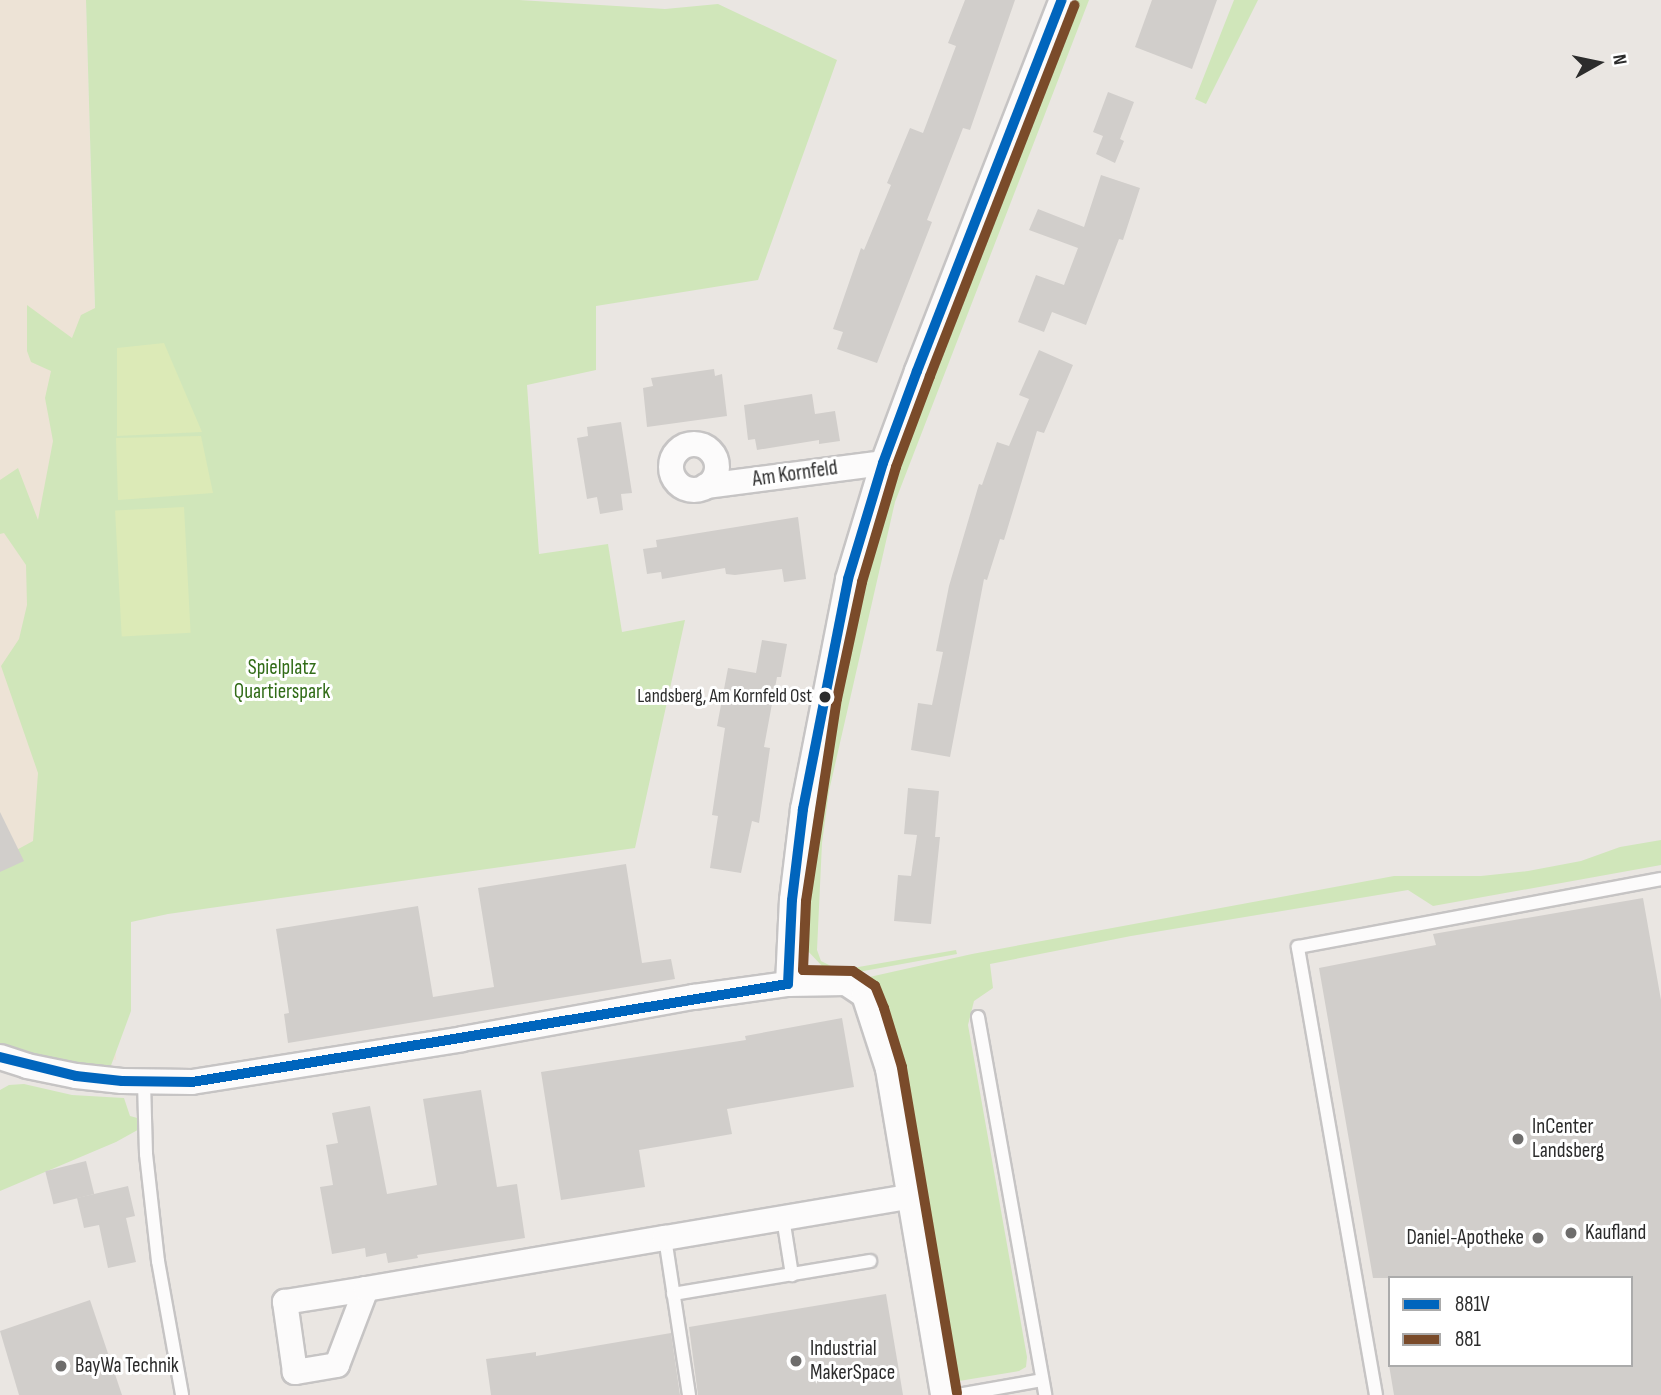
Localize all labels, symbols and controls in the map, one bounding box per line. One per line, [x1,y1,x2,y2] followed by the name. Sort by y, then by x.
[1563,28,1633,98] north arrow
[1607,53,1631,66] text: N
[751,456,839,492] street label: Am Kornfeld
[234,655,330,705] park label: Spielplatz Quartierspark
[637,686,812,708] place label: Landsberg, Am Kornfeld Ost
[818,690,832,704] marker: Landsberg, Am Kornfeld Ost
[1532,1114,1604,1164] place label: InCenter Landsberg
[1510,1131,1526,1147] marker: InCenter Landsberg
[1585,1220,1646,1246] place label: Kaufland
[1406,1225,1524,1251] place label: Daniel-Apotheke
[1563,1225,1579,1241] marker: Kaufland
[1530,1230,1546,1246] marker: Daniel-Apotheke
[1388,1276,1633,1367] legend
[1455,1292,1490,1317] text: 881V
[1455,1327,1481,1352] text: 881
[810,1336,895,1386] place label: Industrial MakerSpace
[75,1353,179,1379] place label: BayWa Technik
[788,1353,804,1369] marker: Industrial MakerSpace
[53,1358,69,1374] marker: BayWa Technik

